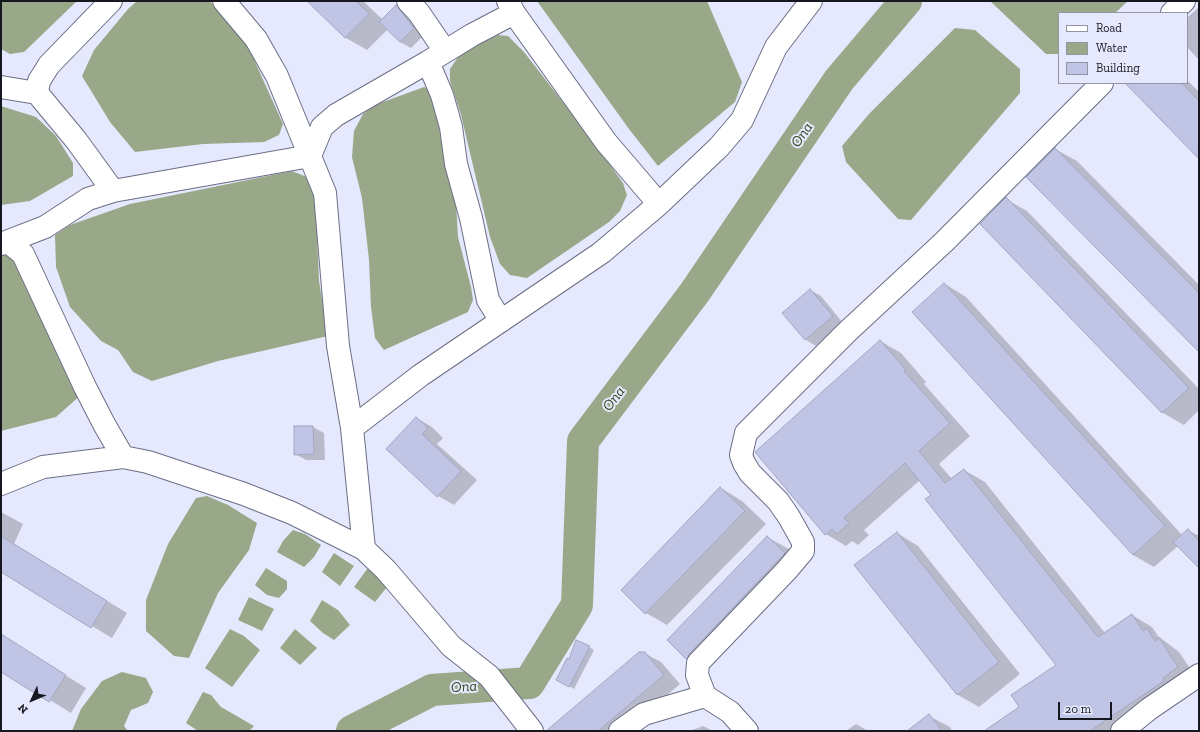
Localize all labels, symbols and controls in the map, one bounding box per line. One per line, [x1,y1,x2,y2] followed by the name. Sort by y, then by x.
[1058,12,1188,84] legend
[1096,21,1122,35] text: Road
[1096,41,1128,55] text: Water
[1096,61,1140,75] text: Building
[787,119,817,151] water label: Ona
[599,383,629,415] water label: Ona
[450,677,478,697] water label: Ona
[12,680,52,720] north arrow
[1060,694,1114,720] scale bar
[15,701,31,716] text: N
[1065,702,1091,716] text: 20 m

